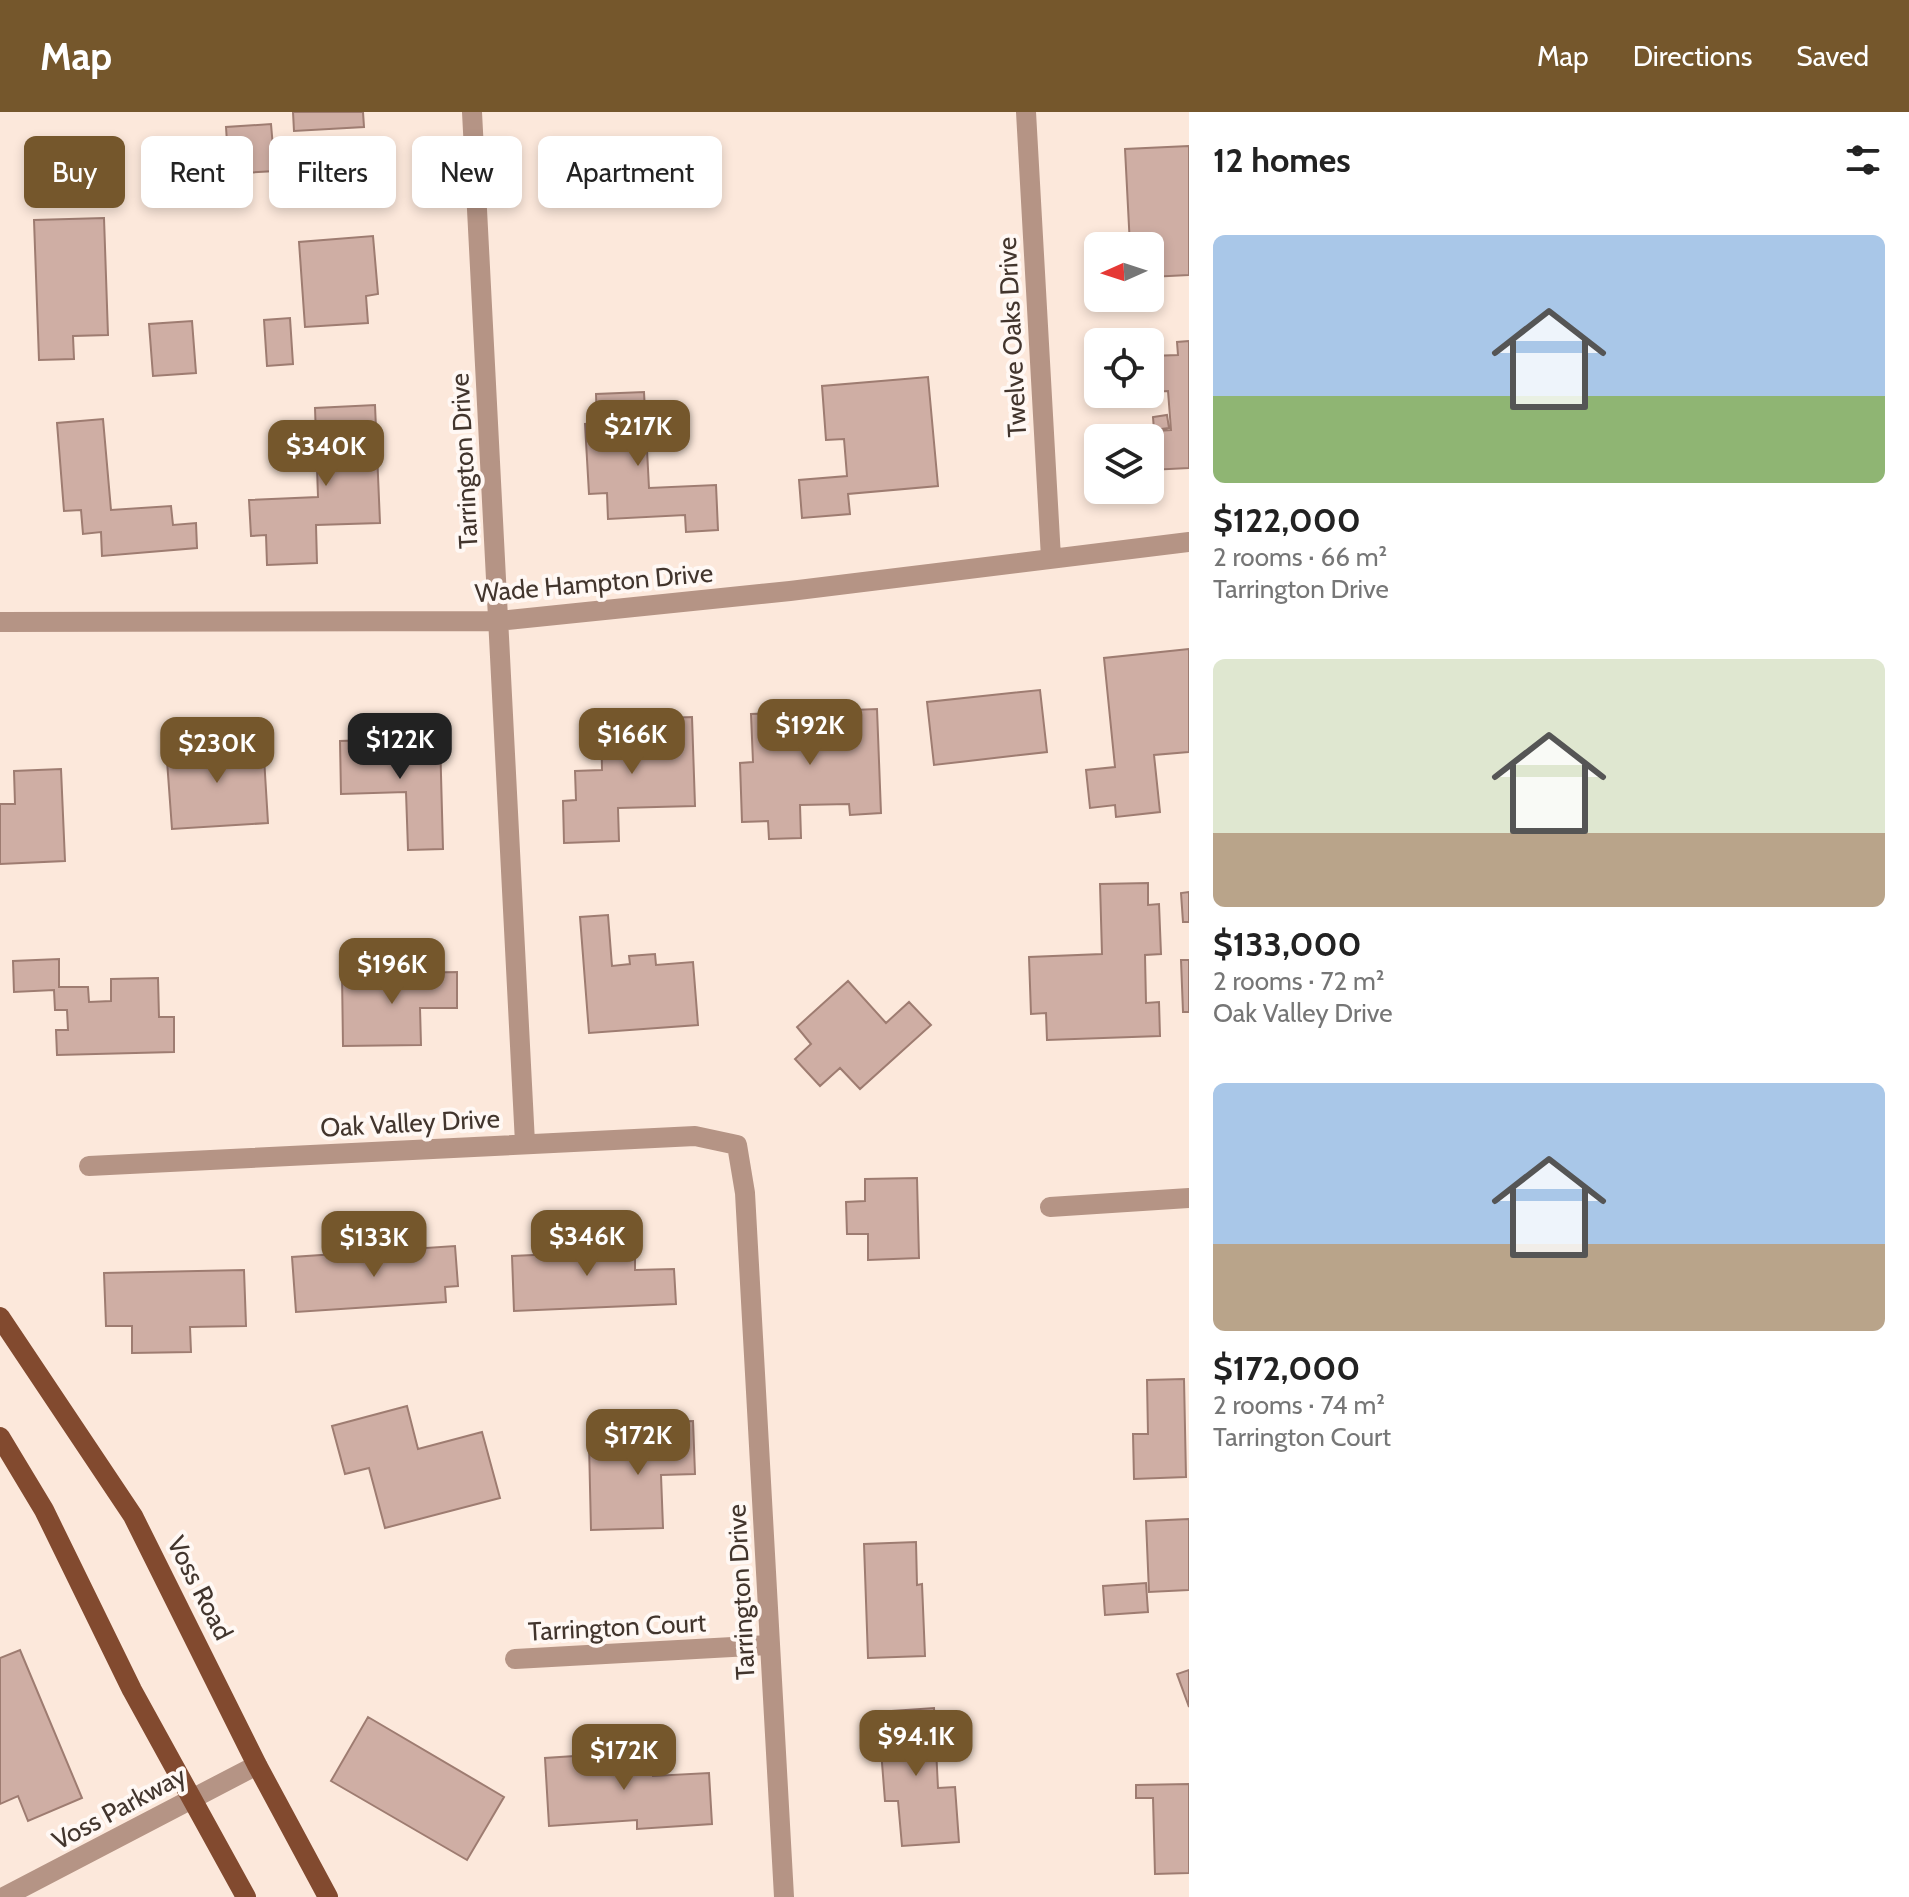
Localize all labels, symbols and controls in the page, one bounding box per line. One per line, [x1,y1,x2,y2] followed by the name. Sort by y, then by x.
[40,33,112,80] text: Map
[1537,39,1589,73] text: Map
[1633,39,1752,73] text: Directions
[1796,39,1869,73] text: Saved
[24,136,125,208] chip: Buy
[141,136,253,208] chip: Rent
[269,136,396,208] chip: Filters
[412,136,522,208] chip: New
[538,136,722,208] chip: Apartment
[1841,138,1885,182] icon: filters
[1213,139,1351,181] text: 12 homes
[1084,232,1164,312] north arrow
[1084,232,1164,504] map controls
[991,236,1033,438] street label: Twelve Oaks Drive
[1477,287,1621,431] icon: home
[1084,328,1164,408] button: locate
[443,372,485,550] street label: Tarrington Drive
[582,400,694,468] pin: $217K
[604,410,672,442] text: $217K
[270,420,382,488] pin: $340K
[1084,424,1164,504] button: layers
[286,430,366,462] text: $340K
[1213,499,1361,541] text: $122,000
[1213,541,1387,573] text: 2 rooms · 66 m²
[474,557,714,609] street label: Wade Hampton Drive
[1213,573,1389,605] text: Tarrington Drive
[754,699,866,767] pin: $192K
[576,708,688,776] pin: $166K
[775,709,845,741] text: $192K
[1477,711,1621,855] icon: home
[344,713,456,781] pin: $122K
[161,717,273,785] pin: $230K
[597,718,667,750] text: $166K
[366,723,434,755] text: $122K
[178,727,256,759] text: $230K
[1213,923,1362,965] text: $133,000
[336,938,448,1006] pin: $196K
[357,948,427,980] text: $196K
[1213,965,1384,997] text: 2 rooms · 72 m²
[1213,997,1393,1029] text: Oak Valley Drive
[319,1102,501,1144] street label: Oak Valley Drive
[1477,1135,1621,1279] icon: home
[531,1210,643,1278] pin: $346K
[318,1211,430,1279] pin: $133K
[549,1220,625,1252] text: $346K
[339,1221,409,1253] text: $133K
[1213,1347,1360,1389] text: $172,000
[1213,1389,1385,1421] text: 2 rooms · 74 m²
[582,1409,694,1477] pin: $172K
[604,1419,672,1451] text: $172K
[1213,1421,1391,1453] text: Tarrington Court
[720,1503,762,1681] street label: Tarrington Drive
[160,1531,240,1645] street label: Voss Road
[527,1606,707,1648] street label: Tarrington Court
[851,1710,981,1778] pin: $94.1K
[877,1720,955,1752] text: $94.1K
[568,1724,680,1792] pin: $172K
[590,1734,658,1766] text: $172K
[47,1759,191,1857] street label: Voss Parkway

